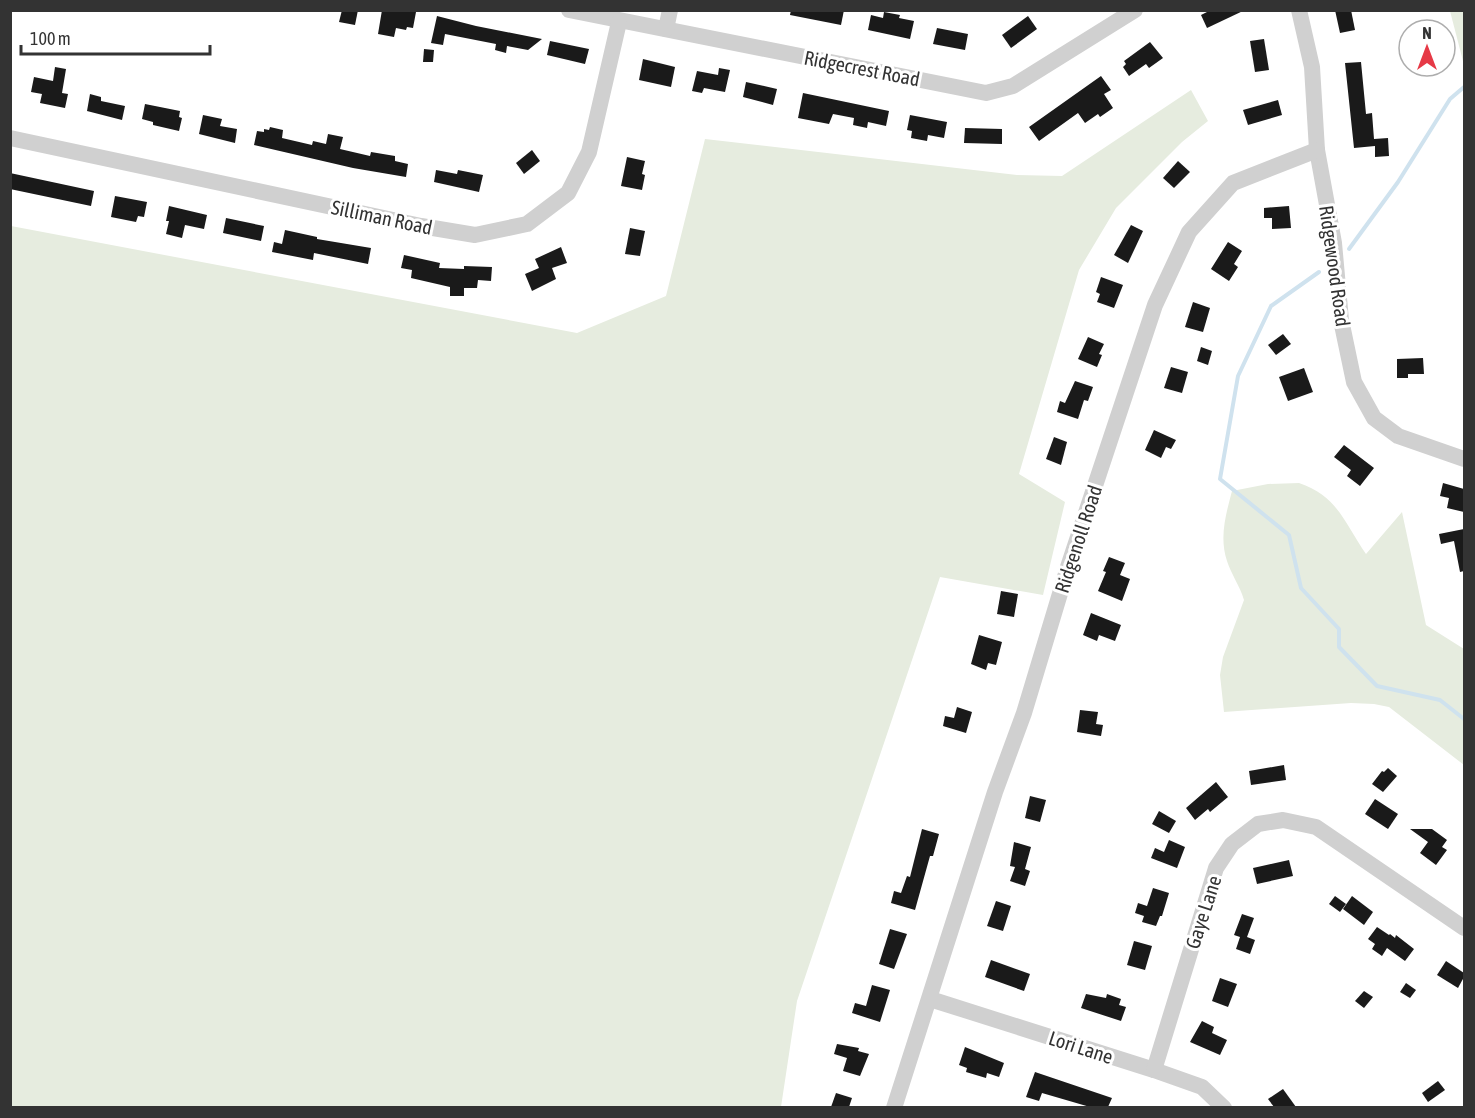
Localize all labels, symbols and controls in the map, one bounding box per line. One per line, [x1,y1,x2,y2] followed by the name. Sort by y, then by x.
[21,18,210,56] scale bar
[1397,18,1457,78] north arrow
[1422,24,1432,42] text: N
[30,28,71,49] text: 100 m
[802,46,922,90] street label: Ridgecrest Road
[329,195,435,239] street label: Silliman Road
[1315,204,1355,328] street label: Ridgewood Road
[1050,482,1106,596] street label: Ridgenoll Road
[1180,872,1226,952] street label: Gaye Lane
[1046,1026,1116,1068] street label: Lori Lane

